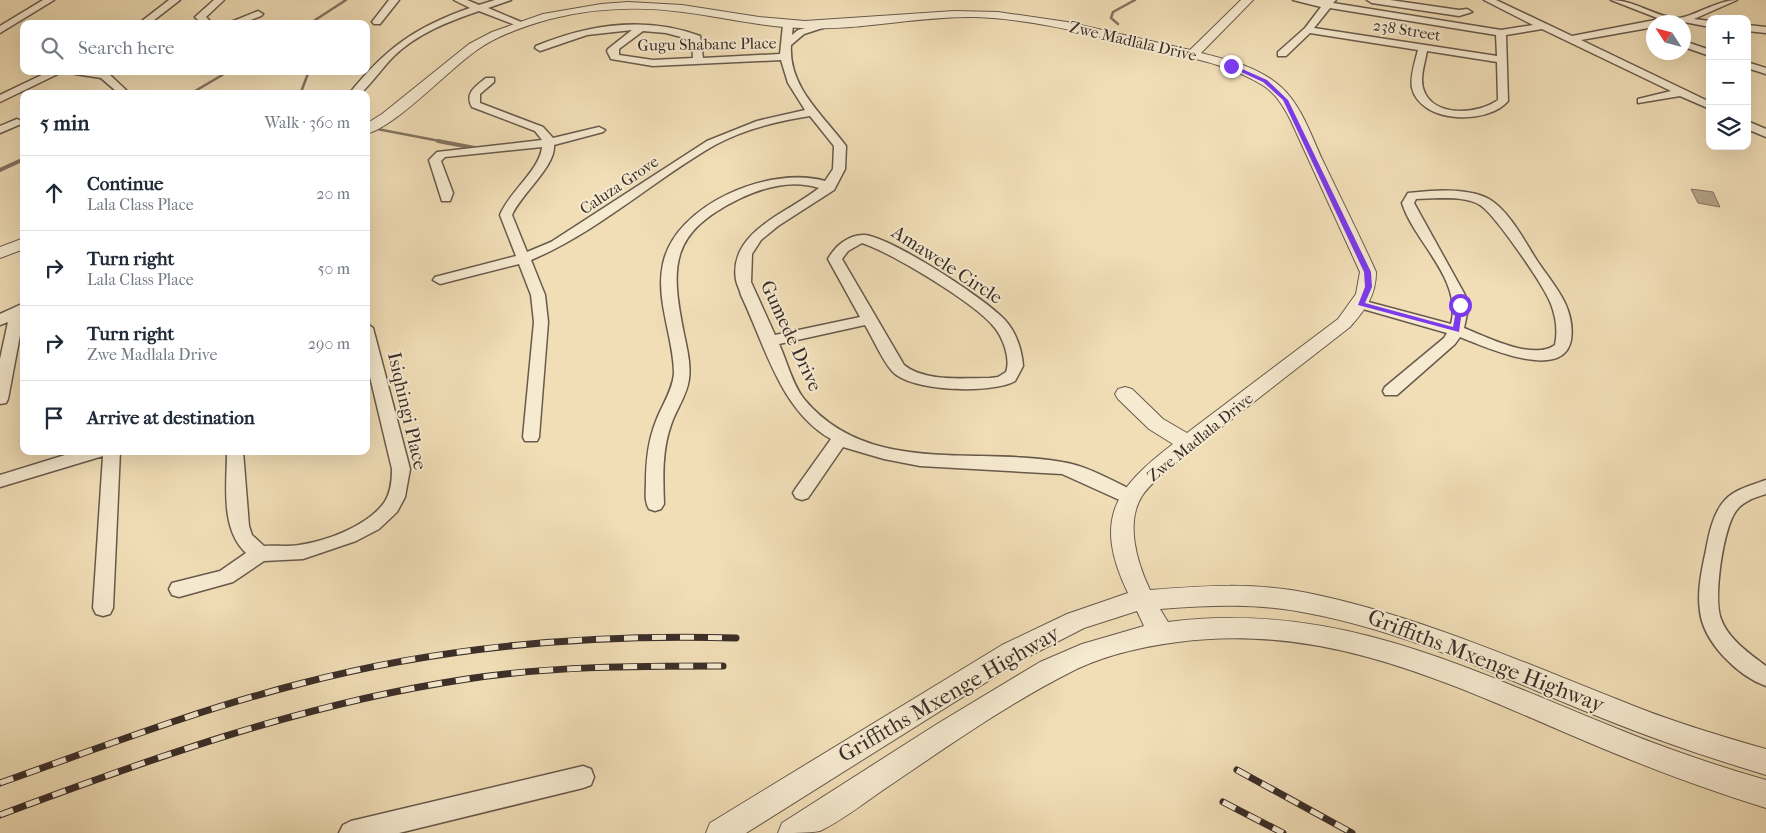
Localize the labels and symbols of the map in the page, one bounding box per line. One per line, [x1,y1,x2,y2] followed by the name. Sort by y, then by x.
[1372,15,1443,45] street label: 238 Street
[1646,15,1691,60] north arrow
[1067,17,1199,65] street label: Zwe Madlala Drive
[637,33,777,55] street label: Gugu Shabane Place
[1220,55,1243,78] route end
[576,152,662,218] street label: Caluza Grove
[887,221,1006,309] street label: Amawele Circle
[756,277,826,395] street label: Gumede Drive
[1449,294,1472,317] route start
[383,350,431,472] street label: Isiqhingi Place
[1143,389,1257,485] street label: Zwe Madlala Drive
[1364,604,1609,719] street label: Griffiths Mxenge Highway
[834,619,1065,768] street label: Griffiths Mxenge Highway

